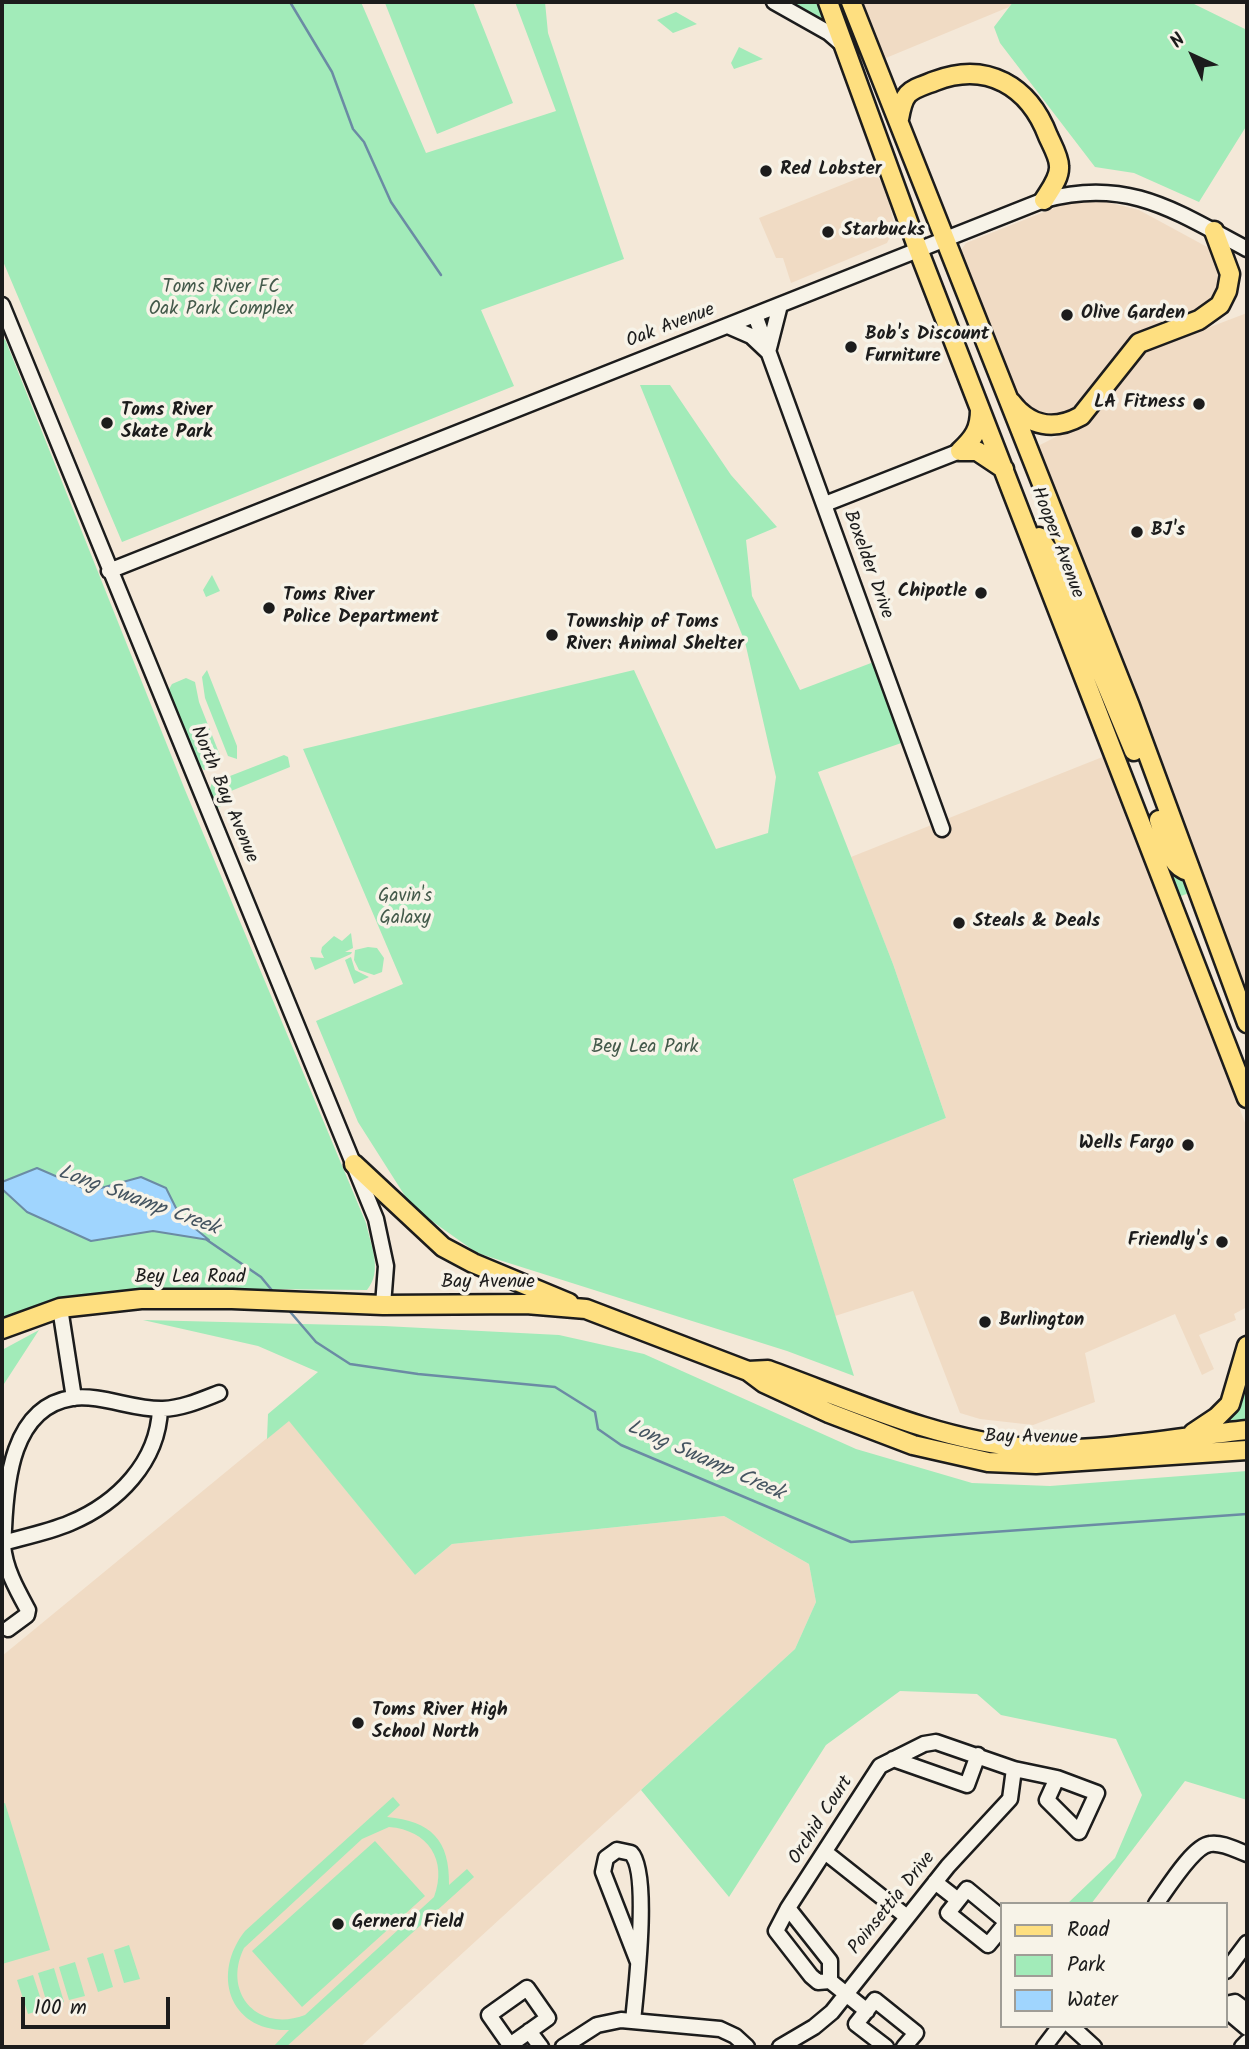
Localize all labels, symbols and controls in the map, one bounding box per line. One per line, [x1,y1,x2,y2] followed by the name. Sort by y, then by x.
[1158,21,1228,91] north arrow
[1163,26,1193,56] text: N
[780,160,882,182] place label: Red Lobster
[758,163,774,179] marker: Red Lobster
[842,221,925,243] place label: Starbucks
[820,224,836,240] marker: Starbucks
[149,278,293,322] park label: Toms River FC Oak Park Complex
[623,300,719,354] street label: Oak Avenue
[1081,304,1185,326] place label: Olive Garden
[1059,307,1075,323] marker: Olive Garden
[865,325,989,369] place label: Bob's Discount Furniture
[843,339,859,355] marker: Bob's Discount Furniture
[1094,393,1185,415] place label: LA Fitness
[1191,396,1207,412] marker: LA Fitness
[121,401,212,445] place label: Toms River Skate Park
[99,415,115,431] marker: Toms River Skate Park
[1024,484,1088,602] street label: Hooper Avenue
[837,508,897,622] street label: Boxelder Drive
[1151,521,1185,543] place label: BJ's
[1129,524,1145,540] marker: BJ's
[898,582,967,604] place label: Chipotle
[973,585,989,601] marker: Chipotle
[283,586,439,630] place label: Toms River Police Department
[261,600,277,616] marker: Toms River Police Department
[566,613,744,657] place label: Township of Toms River: Animal Shelter
[544,627,560,643] marker: Township of Toms River: Animal Shelter
[184,723,262,867] street label: North Bay Avenue
[378,887,432,931] park label: Gavin's Galaxy
[973,912,1100,934] place label: Steals & Deals
[951,915,967,931] marker: Steals & Deals
[591,1038,699,1060] park label: Bey Lea Park
[1079,1134,1174,1156] place label: Wells Fargo
[1180,1137,1196,1153] marker: Wells Fargo
[54,1161,222,1243] water label: Long Swamp Creek
[1128,1231,1208,1253] place label: Friendly's
[1214,1234,1230,1250] marker: Friendly's
[135,1268,245,1290] street label: Bey Lea Road
[441,1273,535,1295] street label: Bay Avenue
[999,1311,1084,1333] place label: Burlington
[977,1314,993,1330] marker: Burlington
[623,1416,787,1508] water label: Long Swamp Creek
[984,1427,1078,1451] street label: Bay Avenue
[372,1701,508,1745] place label: Toms River High School North
[350,1715,366,1731] marker: Toms River High School North
[785,1772,859,1870] street label: Orchid Court
[845,1848,941,1960] street label: Poinsettia Drive
[1000,1902,1228,2028] legend
[352,1913,464,1935] place label: Gernerd Field
[1067,1914,1109,1947] text: Road
[330,1916,346,1932] marker: Gernerd Field
[1067,1949,1105,1982] text: Park
[24,1982,173,2026] scale bar
[1067,1984,1118,2017] text: Water
[34,1992,87,2025] text: 100 m

